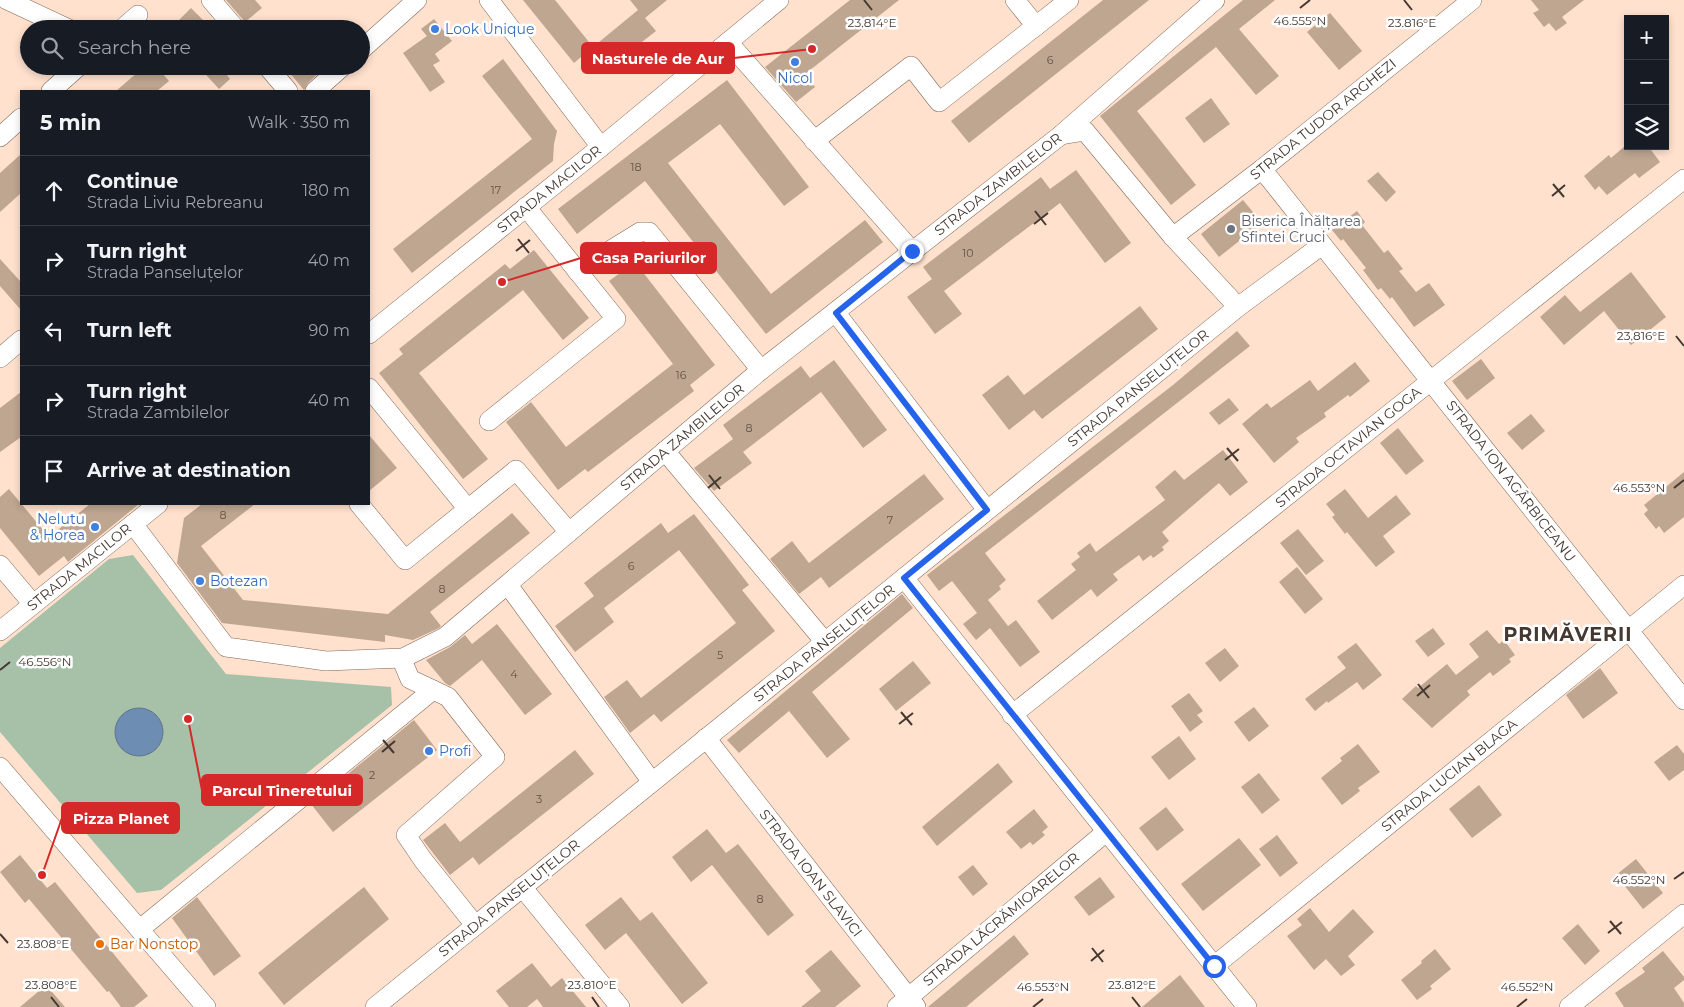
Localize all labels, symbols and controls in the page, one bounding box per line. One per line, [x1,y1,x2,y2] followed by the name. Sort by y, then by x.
[1274,13,1326,28] text: 46.555°N
[848,15,896,30] text: 23.814°E
[1388,15,1436,30] text: 23.816°E
[1624,15,1669,150] map controls
[1624,15,1669,60] button: +
[20,20,370,75] search box
[445,20,534,38] place label: Look Unique
[429,23,441,35] marker: Look Unique
[38,34,66,62] icon: search
[78,36,191,59] text: Search here
[582,43,734,73] callout: Nasturele de Aur
[592,49,725,68] text: Nasturele de Aur
[1047,53,1054,67] house number: 6
[1246,54,1400,184] street label: STRADA TUDOR ARGHEZI
[789,56,801,68] marker: Nicol
[1624,60,1669,105] button: −
[777,69,813,87] place label: Nicol
[1624,105,1669,150] button: layers
[40,110,101,135] text: 5 min
[248,113,350,132] text: Walk · 350 m
[931,129,1065,239] street label: STRADA ZAMBILELOR
[493,141,605,237] street label: STRADA MACILOR
[631,160,642,174] house number: 18
[87,170,178,193] text: Continue
[40,177,68,205] icon: ahead
[302,181,350,200] text: 180 m
[491,183,501,197] house number: 17
[87,193,263,212] text: Strada Liviu Rebreanu
[1241,212,1361,246] place label: Biserica Înălțarea Sfintei Cruci
[1225,223,1237,235] marker: Biserica Înălțarea Sfintei Cruci
[87,240,187,263] text: Turn right
[901,240,924,263] route end
[581,243,716,273] callout: Casa Pariurilor
[962,246,974,260] house number: 10
[40,247,68,275] icon: right
[592,248,707,267] text: Casa Pariurilor
[308,251,350,270] text: 40 m
[87,263,244,282] text: Strada Panseluțelor
[40,317,68,345] icon: left
[87,319,172,342] text: Turn left
[308,321,350,340] text: 90 m
[1064,325,1213,451] street label: STRADA PANSELUȚELOR
[1617,328,1665,343] text: 23.816°E
[676,368,687,382] house number: 16
[87,380,187,403] text: Turn right
[616,380,748,494] street label: STRADA ZAMBILELOR
[1271,382,1425,511] street label: STRADA OCTAVIAN GOGA
[40,387,68,415] icon: right
[308,391,350,410] text: 40 m
[1442,397,1580,565] street label: STRADA ION AGÂRBICEANU
[87,403,230,422] text: Strada Zambilelor
[745,421,753,435] house number: 8
[40,457,68,485] icon: arrive
[87,459,291,482] text: Arrive at destination
[1613,480,1665,495] text: 46.553°N
[219,508,227,522] house number: 8
[30,510,85,544] place label: Nelutu & Horea
[887,513,893,527] house number: 7
[23,519,135,615] street label: STRADA MACILOR
[89,521,101,533] marker: Nelutu & Horea
[628,559,635,573] house number: 6
[210,572,268,590] place label: Botezan
[194,575,206,587] marker: Botezan
[750,580,899,706] street label: STRADA PANSELUȚELOR
[438,582,446,596] house number: 8
[1504,622,1632,646] district label: PRIMĂVERII
[717,648,723,662] house number: 5
[18,654,72,669] text: 46.556°N
[510,667,518,681] house number: 4
[1377,714,1521,835] street label: STRADA LUCIAN BLAGA
[439,742,471,760] place label: Profi
[423,745,435,757] marker: Profi
[369,768,375,782] house number: 2
[202,775,362,805] callout: Parcul Tineretului
[212,781,352,800] text: Parcul Tineretului
[536,792,542,806] house number: 3
[62,803,179,833] callout: Pizza Planet
[756,806,866,940] street label: STRADA IOAN SLAVICI
[73,809,170,828] text: Pizza Planet
[435,835,584,961] street label: STRADA PANSELUȚELOR
[919,848,1083,990] street label: STRADA LĂCRĂMIOARELOR
[1613,872,1665,887] text: 46.552°N
[756,892,764,906] house number: 8
[110,935,198,953] place label: Bar Nonstop
[17,936,69,951] text: 23.808°E
[94,938,106,950] marker: Bar Nonstop
[1203,955,1226,978] route start
[25,977,77,992] text: 23.808°E
[567,977,617,992] text: 23.810°E
[1108,977,1156,992] text: 23.812°E
[1017,979,1069,994] text: 46.553°N
[1501,979,1553,994] text: 46.552°N

